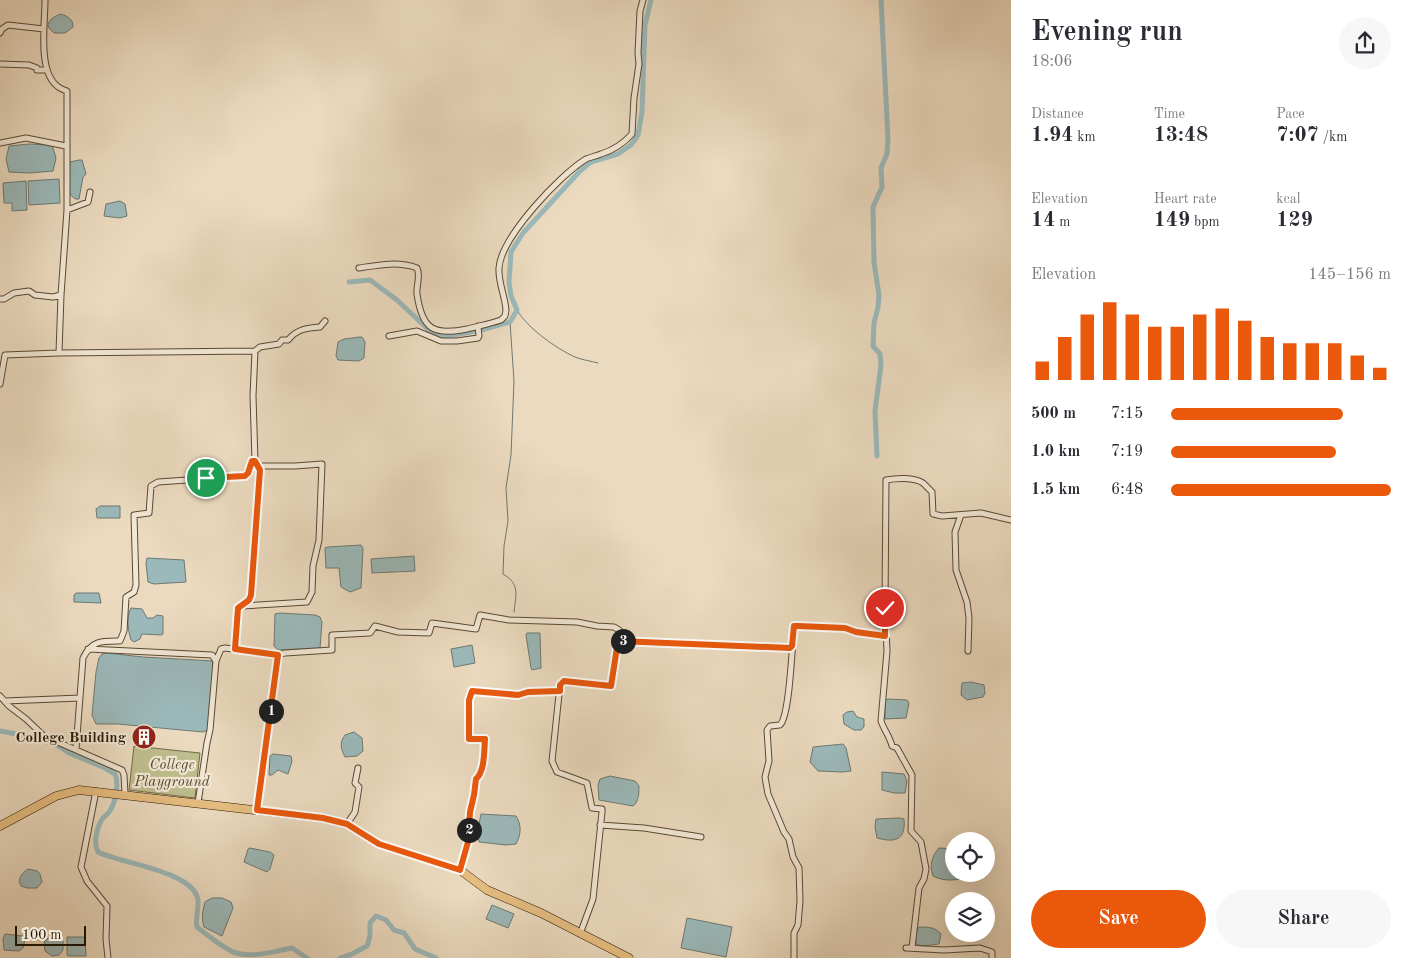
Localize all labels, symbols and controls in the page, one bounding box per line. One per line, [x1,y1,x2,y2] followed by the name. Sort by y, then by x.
[1339,17,1391,69] button: share
[1031,19,1183,47] text: Evening run
[1031,54,1073,70] text: 18:06
[1031,107,1084,121] text: Distance
[1154,107,1185,121] text: Time
[1276,107,1305,121] text: Pace
[1031,125,1073,146] text: 1.94
[1154,125,1208,146] text: 13:48
[1276,125,1319,146] text: 7:07
[1073,130,1096,144] text: km
[1319,130,1347,144] text: /km
[1031,192,1088,206] text: Elevation
[1154,192,1217,206] text: Heart rate
[1276,192,1300,206] text: kcal
[1031,210,1055,231] text: 14
[1154,210,1190,231] text: 149
[1276,210,1313,231] text: 129
[1055,215,1070,229] text: m
[1190,215,1220,229] text: bpm
[1031,267,1096,283] text: Elevation
[1308,267,1391,283] text: 145–156 m
[1031,406,1076,422] text: 500 m
[1111,406,1143,422] text: 7:15
[1031,444,1080,460] text: 1.0 km
[1111,444,1143,460] text: 7:19
[185,457,227,499] pin
[192,464,220,492] icon: arrive
[1031,482,1080,498] text: 1.5 km
[1111,482,1143,498] text: 6:48
[864,587,906,629] pin
[871,594,899,622] icon: check
[610,628,636,654] pin: 3
[619,634,628,648] text: 3
[258,698,284,724] pin: 1
[267,704,276,718] text: 1
[131,724,157,750] building icon: College Building
[16,731,127,746] place label: College Building
[133,758,211,790] park label: College Playground
[456,818,482,842] pin: 2
[465,823,474,837] text: 2
[945,832,995,942] map controls
[945,832,995,882] button: locate
[1031,890,1206,948] button: Save
[1216,890,1391,948] button: Share
[945,892,995,942] button: layers
[15,923,86,946] scale bar
[22,928,61,942] text: 100 m

